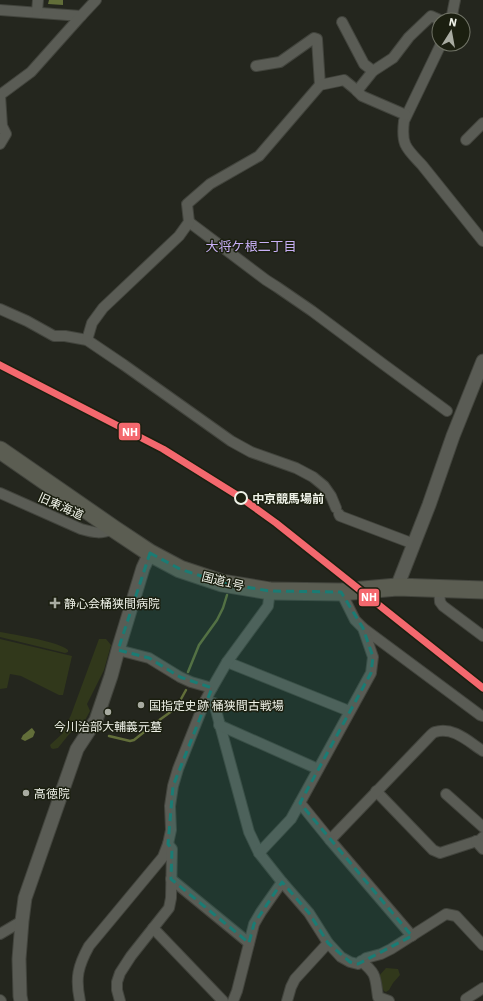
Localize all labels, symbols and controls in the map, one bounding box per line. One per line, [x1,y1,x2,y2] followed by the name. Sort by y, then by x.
[431,12,471,52] north arrow
[448,15,458,30] text: N
[205,238,297,255] district label: 大将ケ根二丁目
[118,422,141,441] line badge: NH
[122,425,138,439] text: NH
[36,489,86,523] street label: 旧東海道
[234,491,248,505] marker: 中京競馬場前
[252,491,324,506] place label: 中京競馬場前
[200,568,246,594] street label: 国道1号
[358,588,380,607] line badge: NH
[361,590,377,604] text: NH
[64,596,160,611] place label: 静心会桶狭間病院
[49,597,61,609] marker: 静心会桶狭間病院
[149,698,284,713] place label: 国指定史跡 桶狭間古戦場
[136,700,146,710] marker: 国指定史跡 桶狭間古戦場
[103,707,113,717] marker: 今川治部大輔義元墓
[54,719,162,734] place label: 今川治部大輔義元墓
[34,786,70,801] place label: 高徳院
[21,788,31,798] marker: 高徳院

